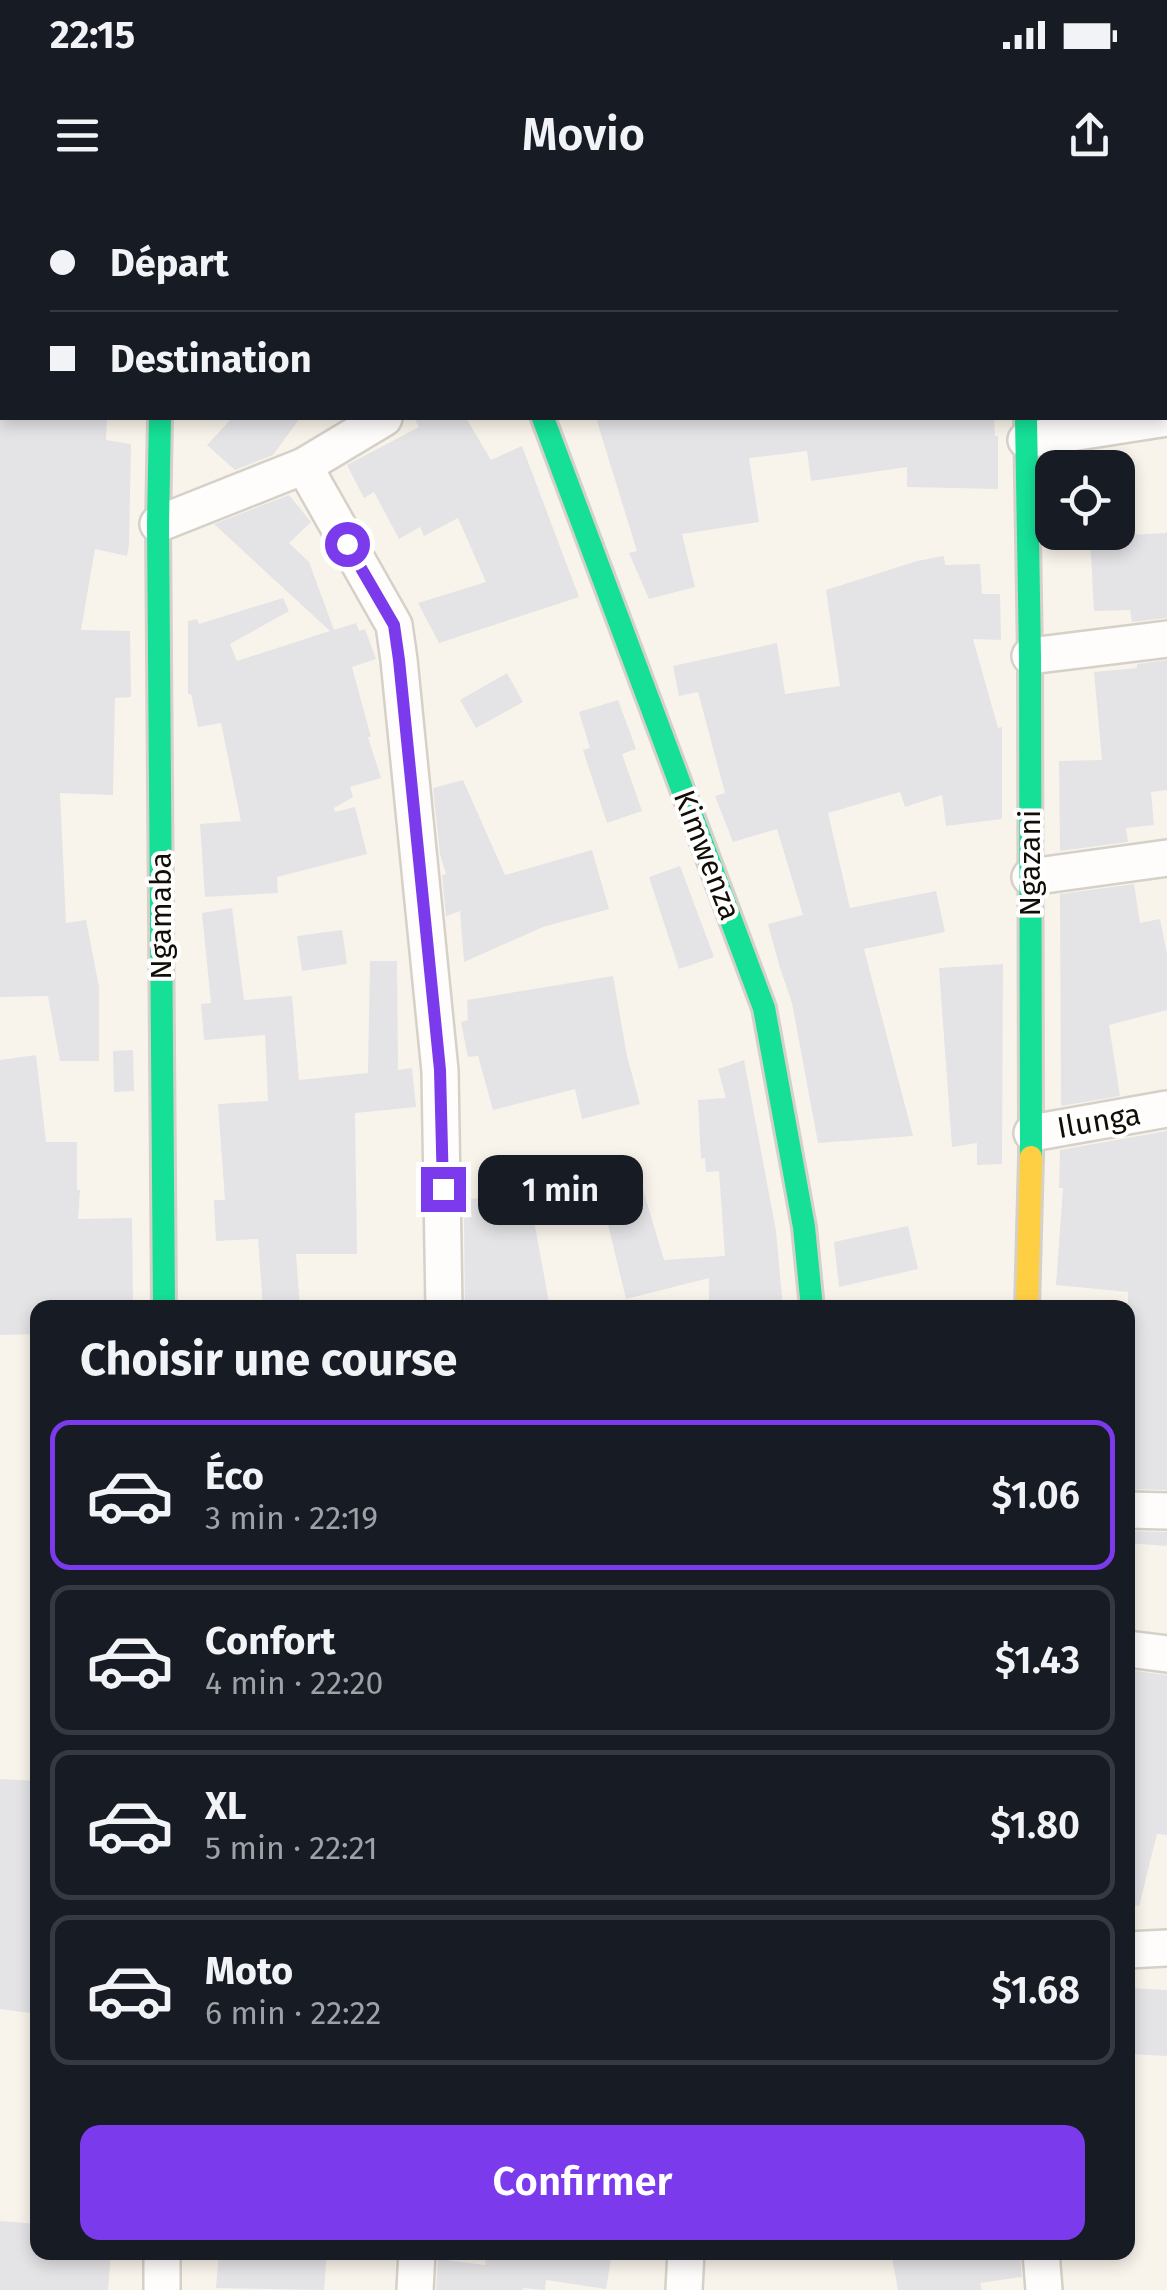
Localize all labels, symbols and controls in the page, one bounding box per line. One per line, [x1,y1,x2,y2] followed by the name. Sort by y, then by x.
[50,12,135,58] text: 22:15
[50,108,105,163] icon: menu
[522,108,645,162] text: Movio
[1062,108,1117,163] icon: share
[110,240,229,286] text: Départ
[110,336,312,382] text: Destination
[1035,450,1135,550] map controls
[1035,450,1135,550] button: locate
[325,522,370,567] route start
[666,785,748,925] street label: Kimwenza
[1012,810,1048,916] street label: Ngazani
[143,852,179,980] street label: Ngamaba
[1054,1096,1144,1146] street label: Ilunga
[478,1154,643,1224] callout: 1 min
[421,1167,466,1212] route end
[522,1171,599,1209] text: 1 min
[80,1333,457,1387] text: Choisir une course
[85,1450,175,1540] icon: car
[205,1453,264,1499] text: Éco
[991,1472,1080,1518] text: $1.06
[205,1499,378,1537] text: 3 min · 22:19
[85,1615,175,1705] icon: car
[205,1618,335,1664] text: Confort
[995,1637,1080,1683] text: $1.43
[205,1664,383,1702] text: 4 min · 22:20
[85,1780,175,1870] icon: car
[205,1783,247,1829] text: XL
[990,1802,1080,1848] text: $1.80
[205,1829,378,1867] text: 5 min · 22:21
[85,1945,175,2035] icon: car
[205,1948,293,1994] text: Moto
[992,1967,1080,2013] text: $1.68
[205,1994,381,2032] text: 6 min · 22:22
[80,2125,1085,2240] button: Confirmer

